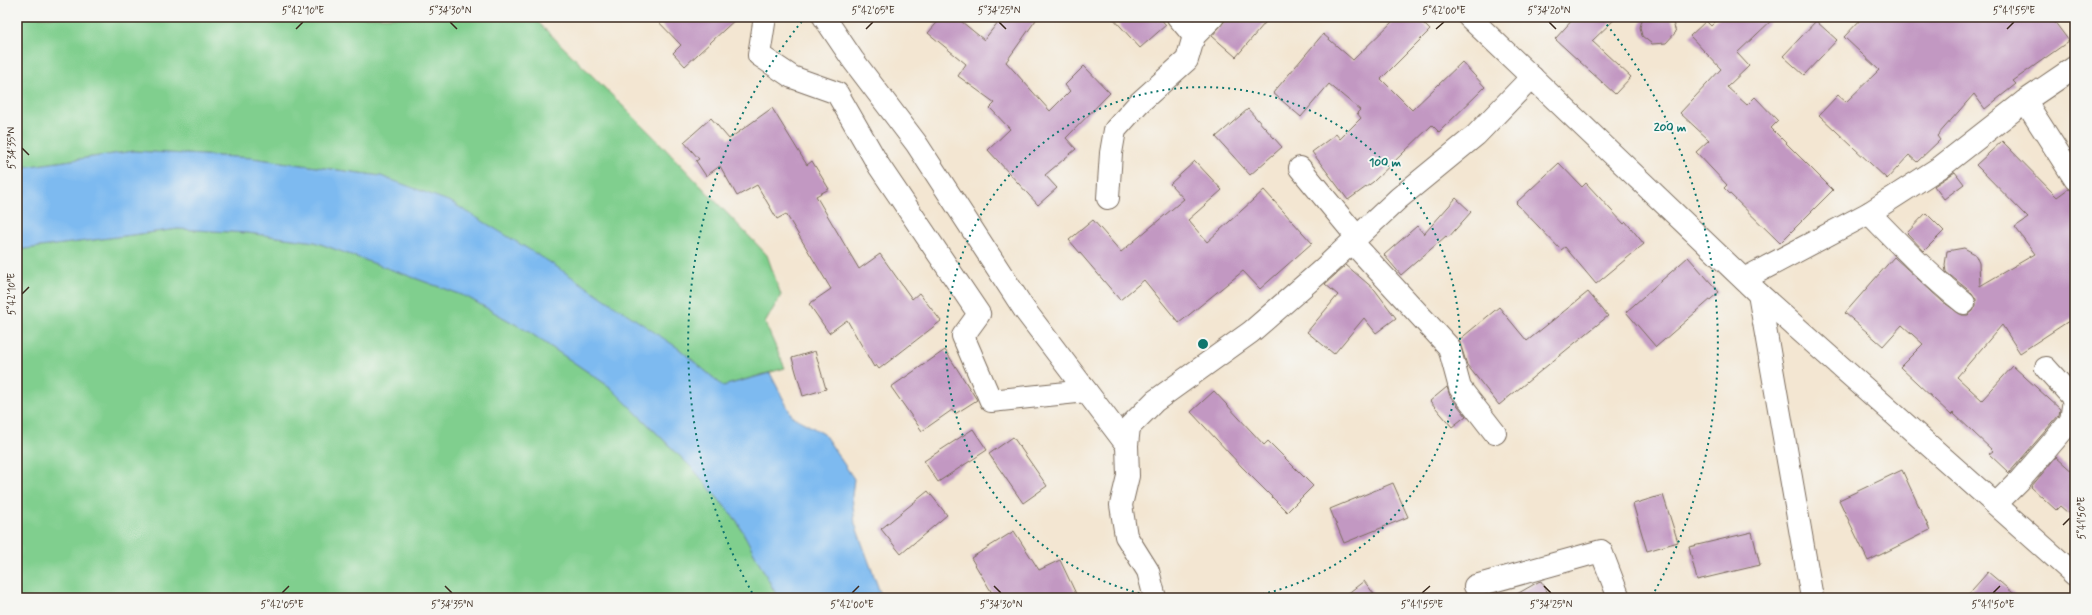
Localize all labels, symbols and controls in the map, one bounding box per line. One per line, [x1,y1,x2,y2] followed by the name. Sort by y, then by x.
[282,4,324,18] text: 5°42'10"E
[429,4,472,18] text: 5°34'30"N
[852,4,895,18] text: 5°42'05"E
[978,4,1021,18] text: 5°34'25"N
[1422,4,1466,18] text: 5°42'00"E
[1527,4,1571,18] text: 5°34'20"N
[1993,4,2035,18] text: 5°41'55"E
[1654,120,1687,136] text: 200 m
[5,127,19,169] text: 5°34'35"N
[1369,155,1402,171] text: 100 m
[5,273,19,315] text: 5°42'10"E
[1196,337,1210,351] centre of rings
[2075,496,2089,539] text: 5°41'50"E
[261,598,304,612] text: 5°42'05"E
[431,598,473,612] text: 5°34'35"N
[830,598,874,612] text: 5°42'00"E
[980,598,1023,612] text: 5°34'30"N
[1401,598,1443,612] text: 5°41'55"E
[1530,598,1573,612] text: 5°34'25"N
[1972,598,2015,612] text: 5°41'50"E

